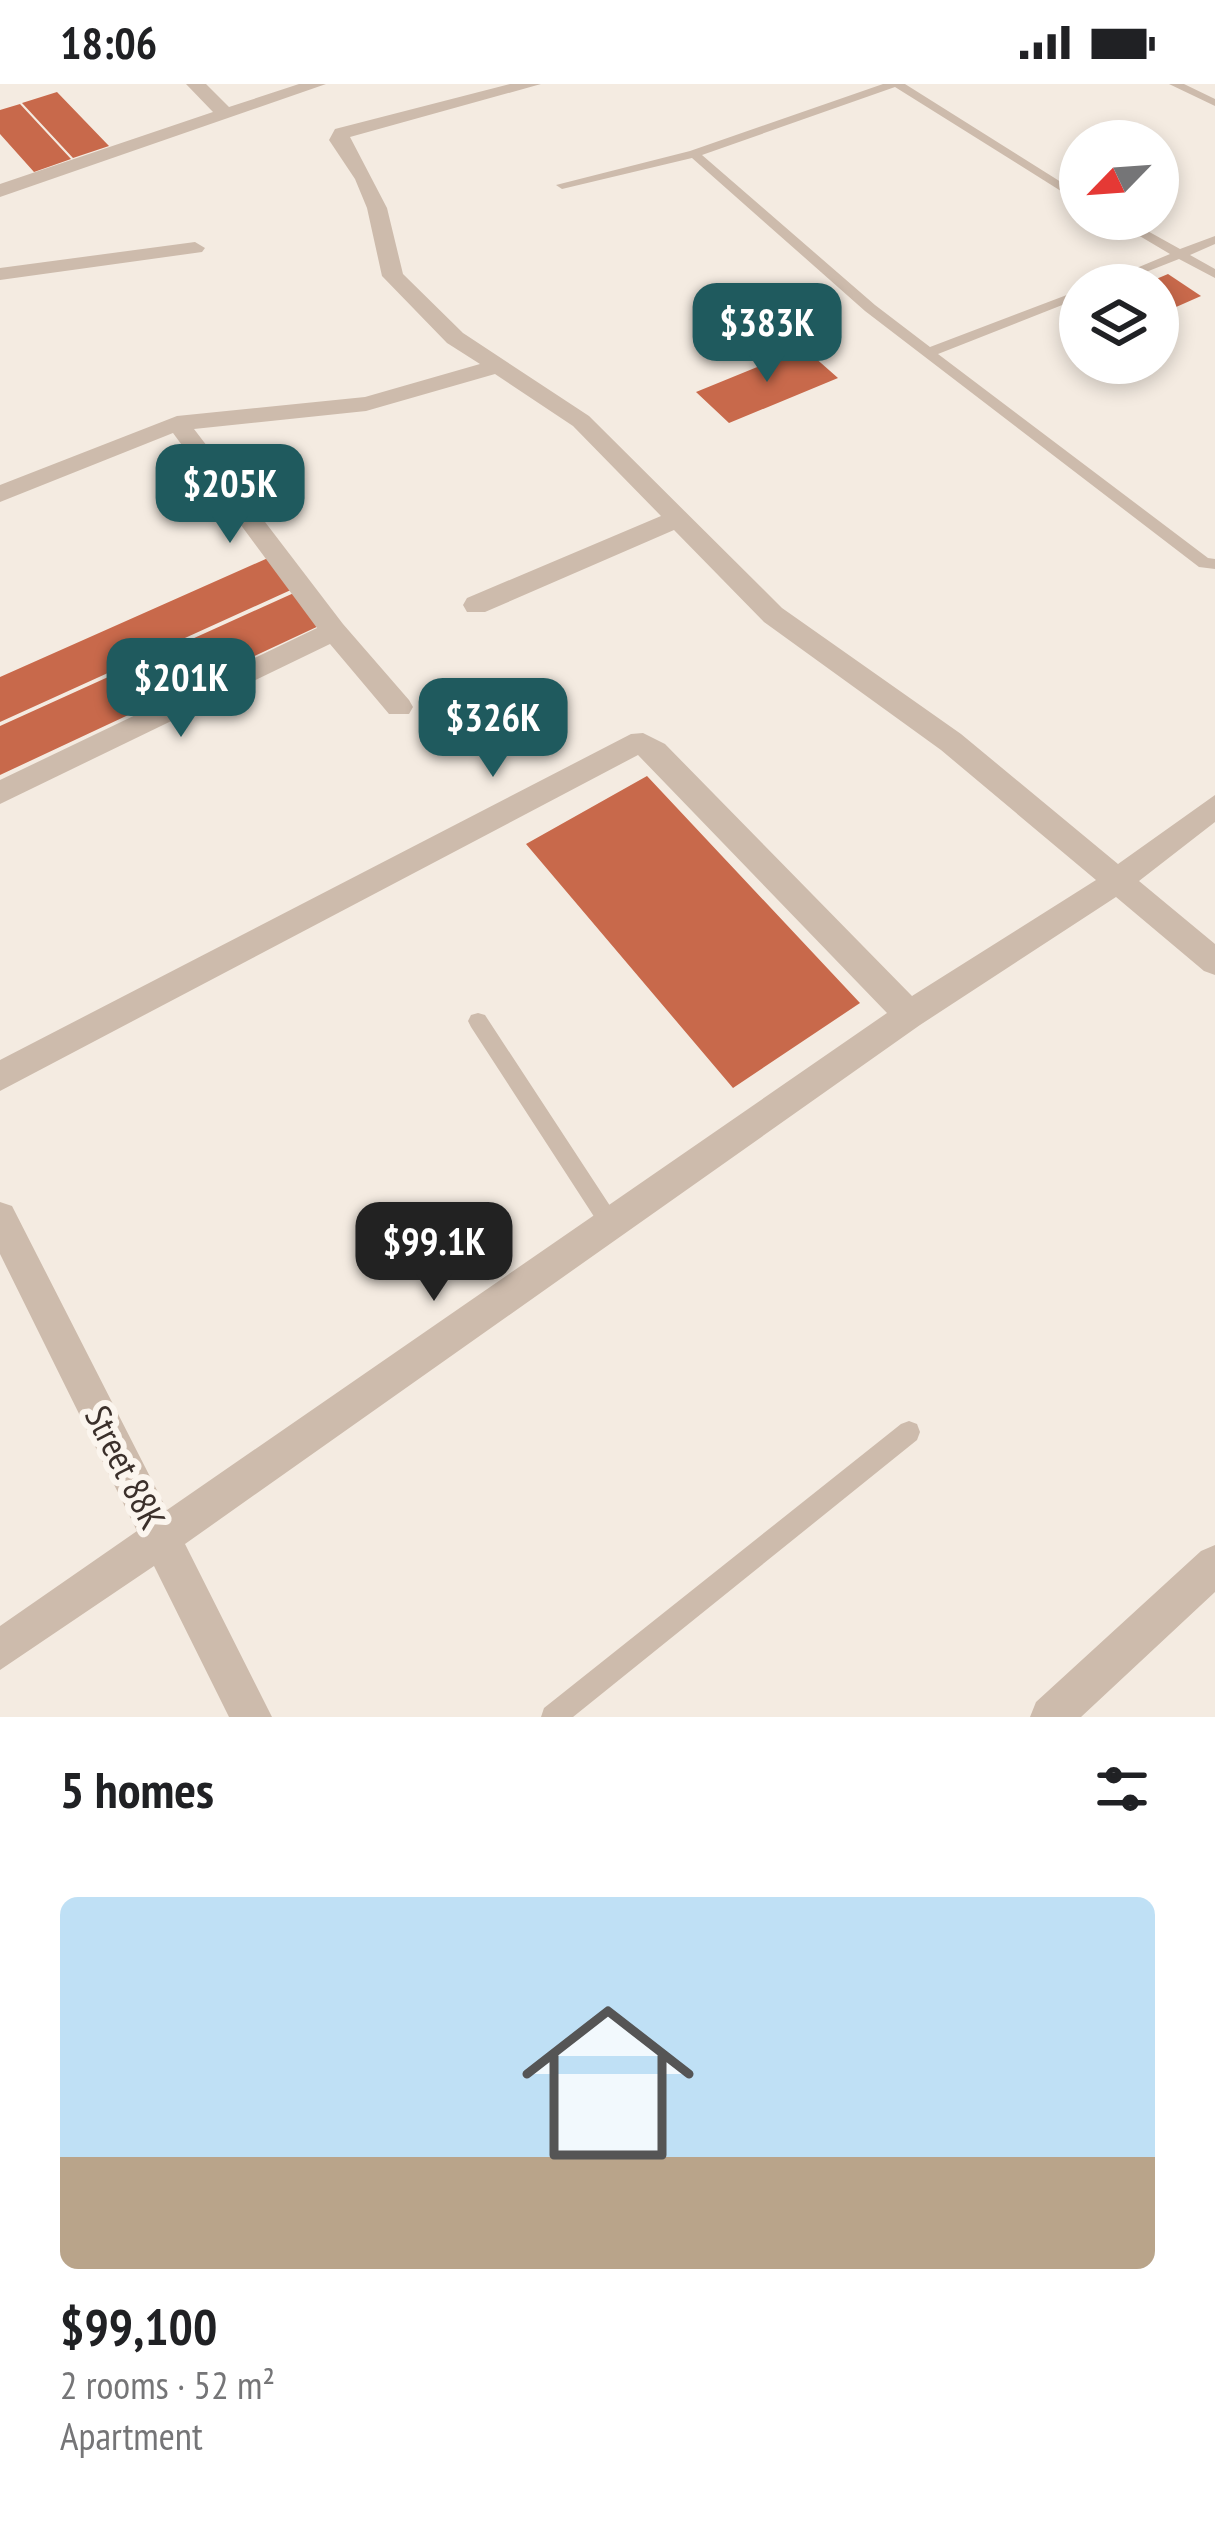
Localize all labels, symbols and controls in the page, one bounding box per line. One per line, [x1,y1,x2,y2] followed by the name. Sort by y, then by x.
[60,13,157,71] text: 18:06
[1059,120,1179,240] north arrow
[1059,120,1179,384] map controls
[1059,264,1179,384] button: layers
[683,283,851,385] pin: $383K
[720,296,814,347] text: $383K
[146,444,314,546] pin: $205K
[183,457,277,508] text: $205K
[97,638,265,740] pin: $201K
[134,651,228,702] text: $201K
[409,678,577,780] pin: $326K
[446,691,540,742] text: $326K
[336,1202,532,1304] pin: $99.1K
[382,1215,486,1266] text: $99.1K
[75,1397,177,1537] street label: Street 88K
[60,1756,214,1822] text: 5 homes
[1089,1756,1155,1822] icon: filters
[500,1975,716,2191] icon: home
[60,2293,217,2359] text: $99,100
[60,2359,275,2410] text: 2 rooms · 52 m²
[60,2410,203,2461] text: Apartment

